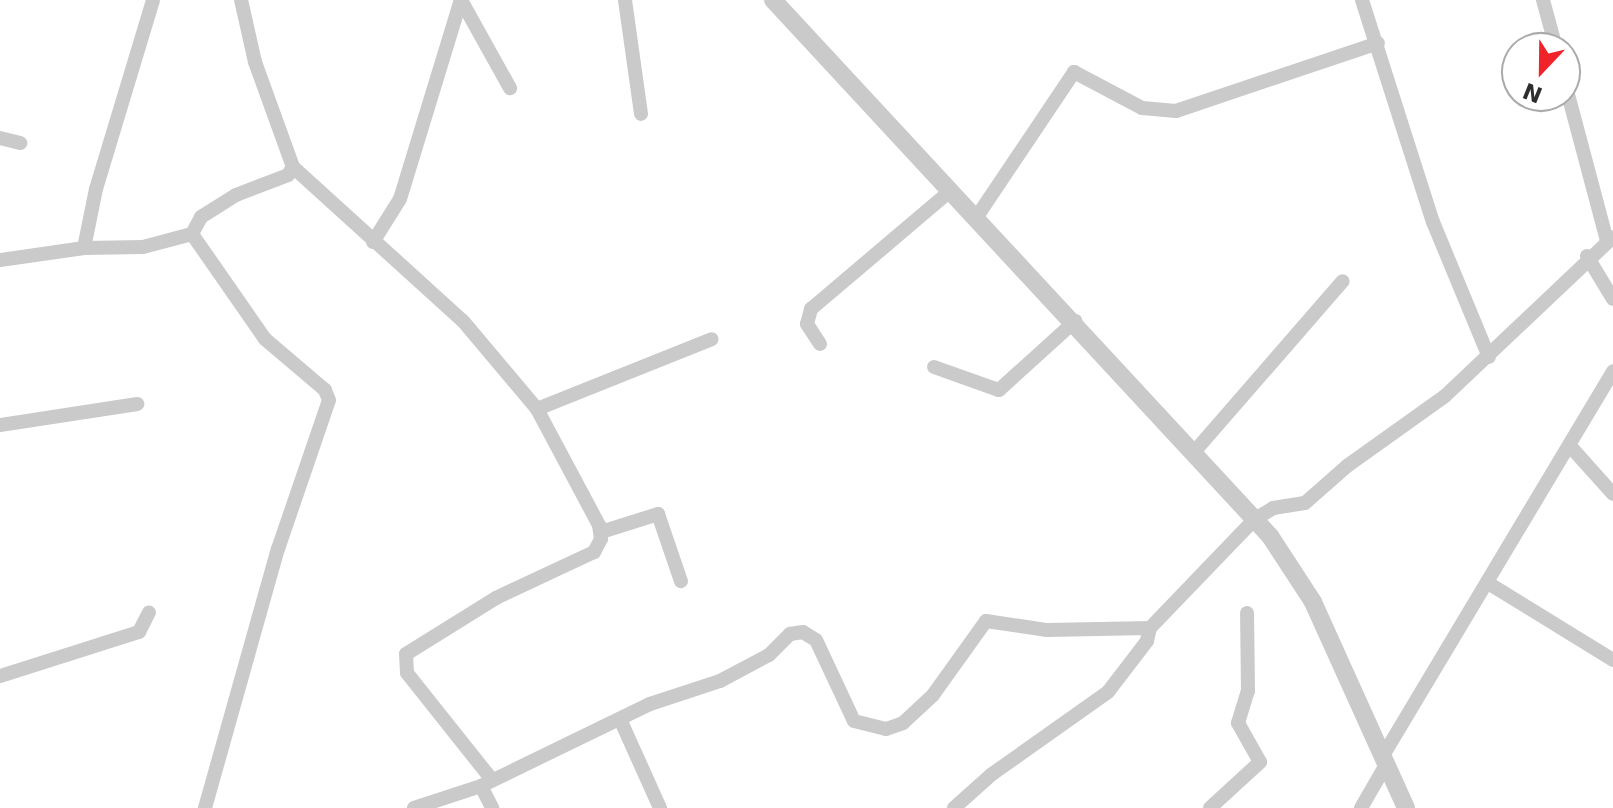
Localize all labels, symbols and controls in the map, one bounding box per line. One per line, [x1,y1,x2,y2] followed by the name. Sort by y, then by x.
[1501,32,1581,112] north arrow
[1519,78,1546,108] text: N

